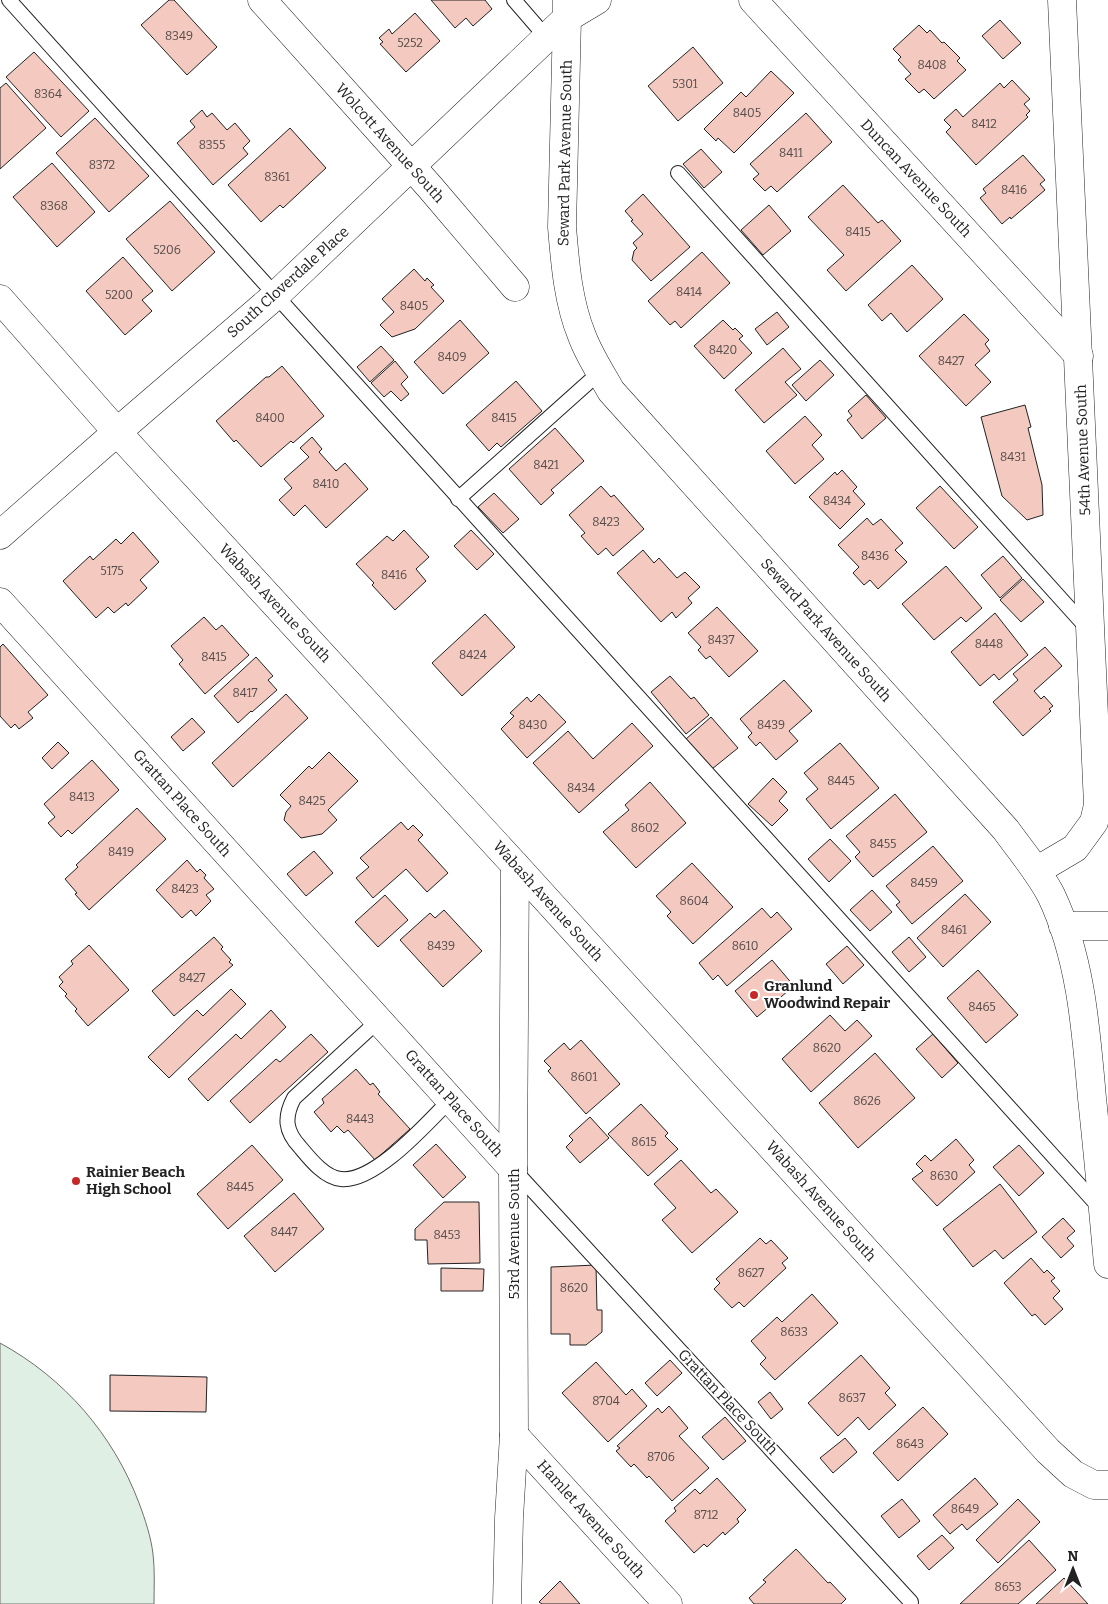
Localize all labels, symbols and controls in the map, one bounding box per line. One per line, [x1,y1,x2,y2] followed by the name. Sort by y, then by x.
[165,29,193,43] house number: 8349
[397,36,423,50] house number: 5252
[917,58,947,72] house number: 8408
[554,59,576,246] street label: Seward Park Avenue South
[672,77,698,91] house number: 5301
[332,80,449,207] street label: Wolcott Avenue South
[34,87,62,101] house number: 8364
[733,106,761,120] house number: 8405
[857,115,976,241] street label: Duncan Avenue South
[971,117,997,131] house number: 8412
[199,138,225,152] house number: 8355
[779,146,803,160] house number: 8411
[89,158,115,172] house number: 8372
[264,170,290,184] house number: 8361
[1001,183,1027,197] house number: 8416
[40,199,68,213] house number: 8368
[223,223,353,341] street label: South Cloverdale Place
[845,225,871,239] house number: 8415
[153,243,181,257] house number: 5206
[676,285,702,299] house number: 8414
[105,288,133,302] house number: 5200
[400,299,428,313] house number: 8405
[709,343,737,357] house number: 8420
[438,350,466,364] house number: 8409
[938,354,964,368] house number: 8427
[1072,383,1094,516] street label: 54th Avenue South
[255,411,285,425] house number: 8400
[491,411,517,425] house number: 8415
[1000,450,1026,464] house number: 8431
[533,458,559,472] house number: 8421
[313,477,339,491] house number: 8410
[823,494,851,508] house number: 8434
[592,515,620,529] house number: 8423
[215,540,335,667] street label: Wabash Avenue South
[861,549,889,563] house number: 8436
[757,555,896,706] street label: Seward Park Avenue South
[100,564,124,578] house number: 5175
[381,568,407,582] house number: 8416
[707,633,735,647] house number: 8437
[975,637,1003,651] house number: 8448
[459,648,487,662] house number: 8424
[201,650,227,664] house number: 8415
[233,686,258,700] house number: 8417
[519,718,547,732] house number: 8430
[757,718,785,732] house number: 8439
[129,746,235,861] street label: Grattan Place South
[827,774,855,788] house number: 8445
[567,781,595,795] house number: 8434
[69,790,95,804] house number: 8413
[298,794,326,808] house number: 8425
[631,821,659,835] house number: 8602
[489,837,607,965] street label: Wabash Avenue South
[869,837,897,851] house number: 8455
[108,845,134,859] house number: 8419
[910,876,938,890] house number: 8459
[171,882,199,896] house number: 8423
[680,894,708,908] house number: 8604
[941,923,967,937] house number: 8461
[427,939,455,953] house number: 8439
[732,939,758,953] house number: 8610
[179,971,205,985] house number: 8427
[764,977,890,1012] place label: Granlund Woodwind Repair
[748,989,760,1001] marker: Granlund Woodwind Repair
[968,1000,996,1014] house number: 8465
[813,1041,841,1055] house number: 8620
[401,1046,507,1161] street label: Grattan Place South
[571,1070,598,1084] house number: 8601
[853,1094,881,1108] house number: 8626
[346,1112,374,1126] house number: 8443
[631,1135,657,1149] house number: 8615
[762,1137,880,1265] street label: Wabash Avenue South
[86,1163,185,1198] place label: Rainier Beach High School
[505,1168,523,1300] street label: 53rd Avenue South
[930,1169,958,1183] house number: 8630
[70,1175,82,1187] marker: Rainier Beach High School
[226,1180,254,1194] house number: 8445
[270,1225,298,1239] house number: 8447
[433,1228,461,1242] house number: 8453
[738,1266,764,1280] house number: 8627
[560,1281,588,1295] house number: 8620
[780,1325,808,1339] house number: 8633
[674,1345,782,1459] street label: Grattan Place South
[839,1391,865,1405] house number: 8637
[592,1394,620,1408] house number: 8704
[896,1437,924,1451] house number: 8643
[647,1450,675,1464] house number: 8706
[533,1456,649,1582] street label: Hamlet Avenue South
[951,1502,979,1516] house number: 8649
[694,1508,718,1522] house number: 8712
[1048,1544,1098,1594] north arrow
[1068,1548,1079,1565] text: N
[994,1580,1022,1594] house number: 8653

